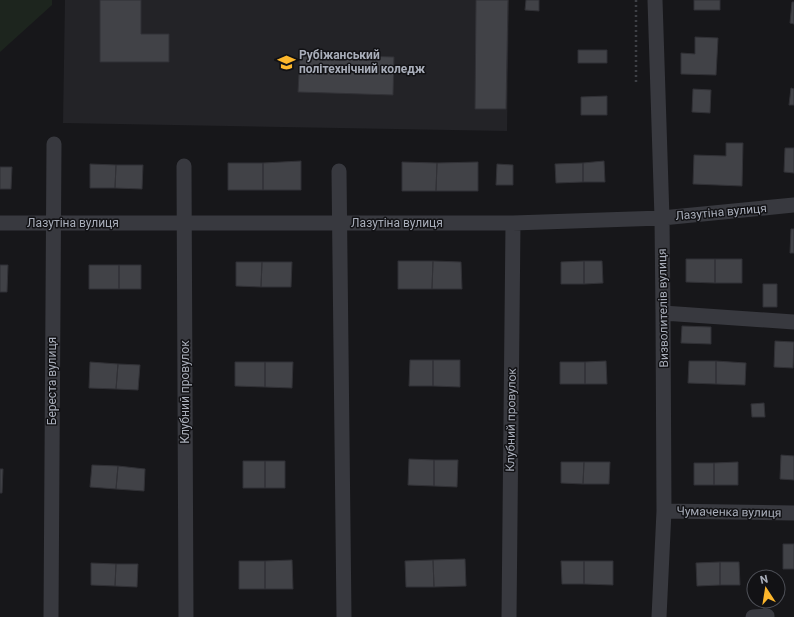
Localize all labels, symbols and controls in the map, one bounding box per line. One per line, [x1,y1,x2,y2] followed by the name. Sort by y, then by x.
[299,48,426,76] place label: Рубіжанський політехнічний коледж
[276,52,296,72] school or university icon: Рубіжанський політехнічний коледж
[675,201,767,223] street label: Лазутіна вулиця
[27,216,119,230] street label: Лазутіна вулиця
[351,216,443,230] street label: Лазутіна вулиця
[655,248,671,368] street label: Визволителів вулиця
[45,337,59,425] street label: Береста вулиця
[178,340,192,444] street label: Клубний провулок
[503,368,519,472] street label: Клубний провулок
[676,504,782,520] street label: Чумаченка вулиця
[746,569,786,609] north arrow
[759,572,769,587] text: N

